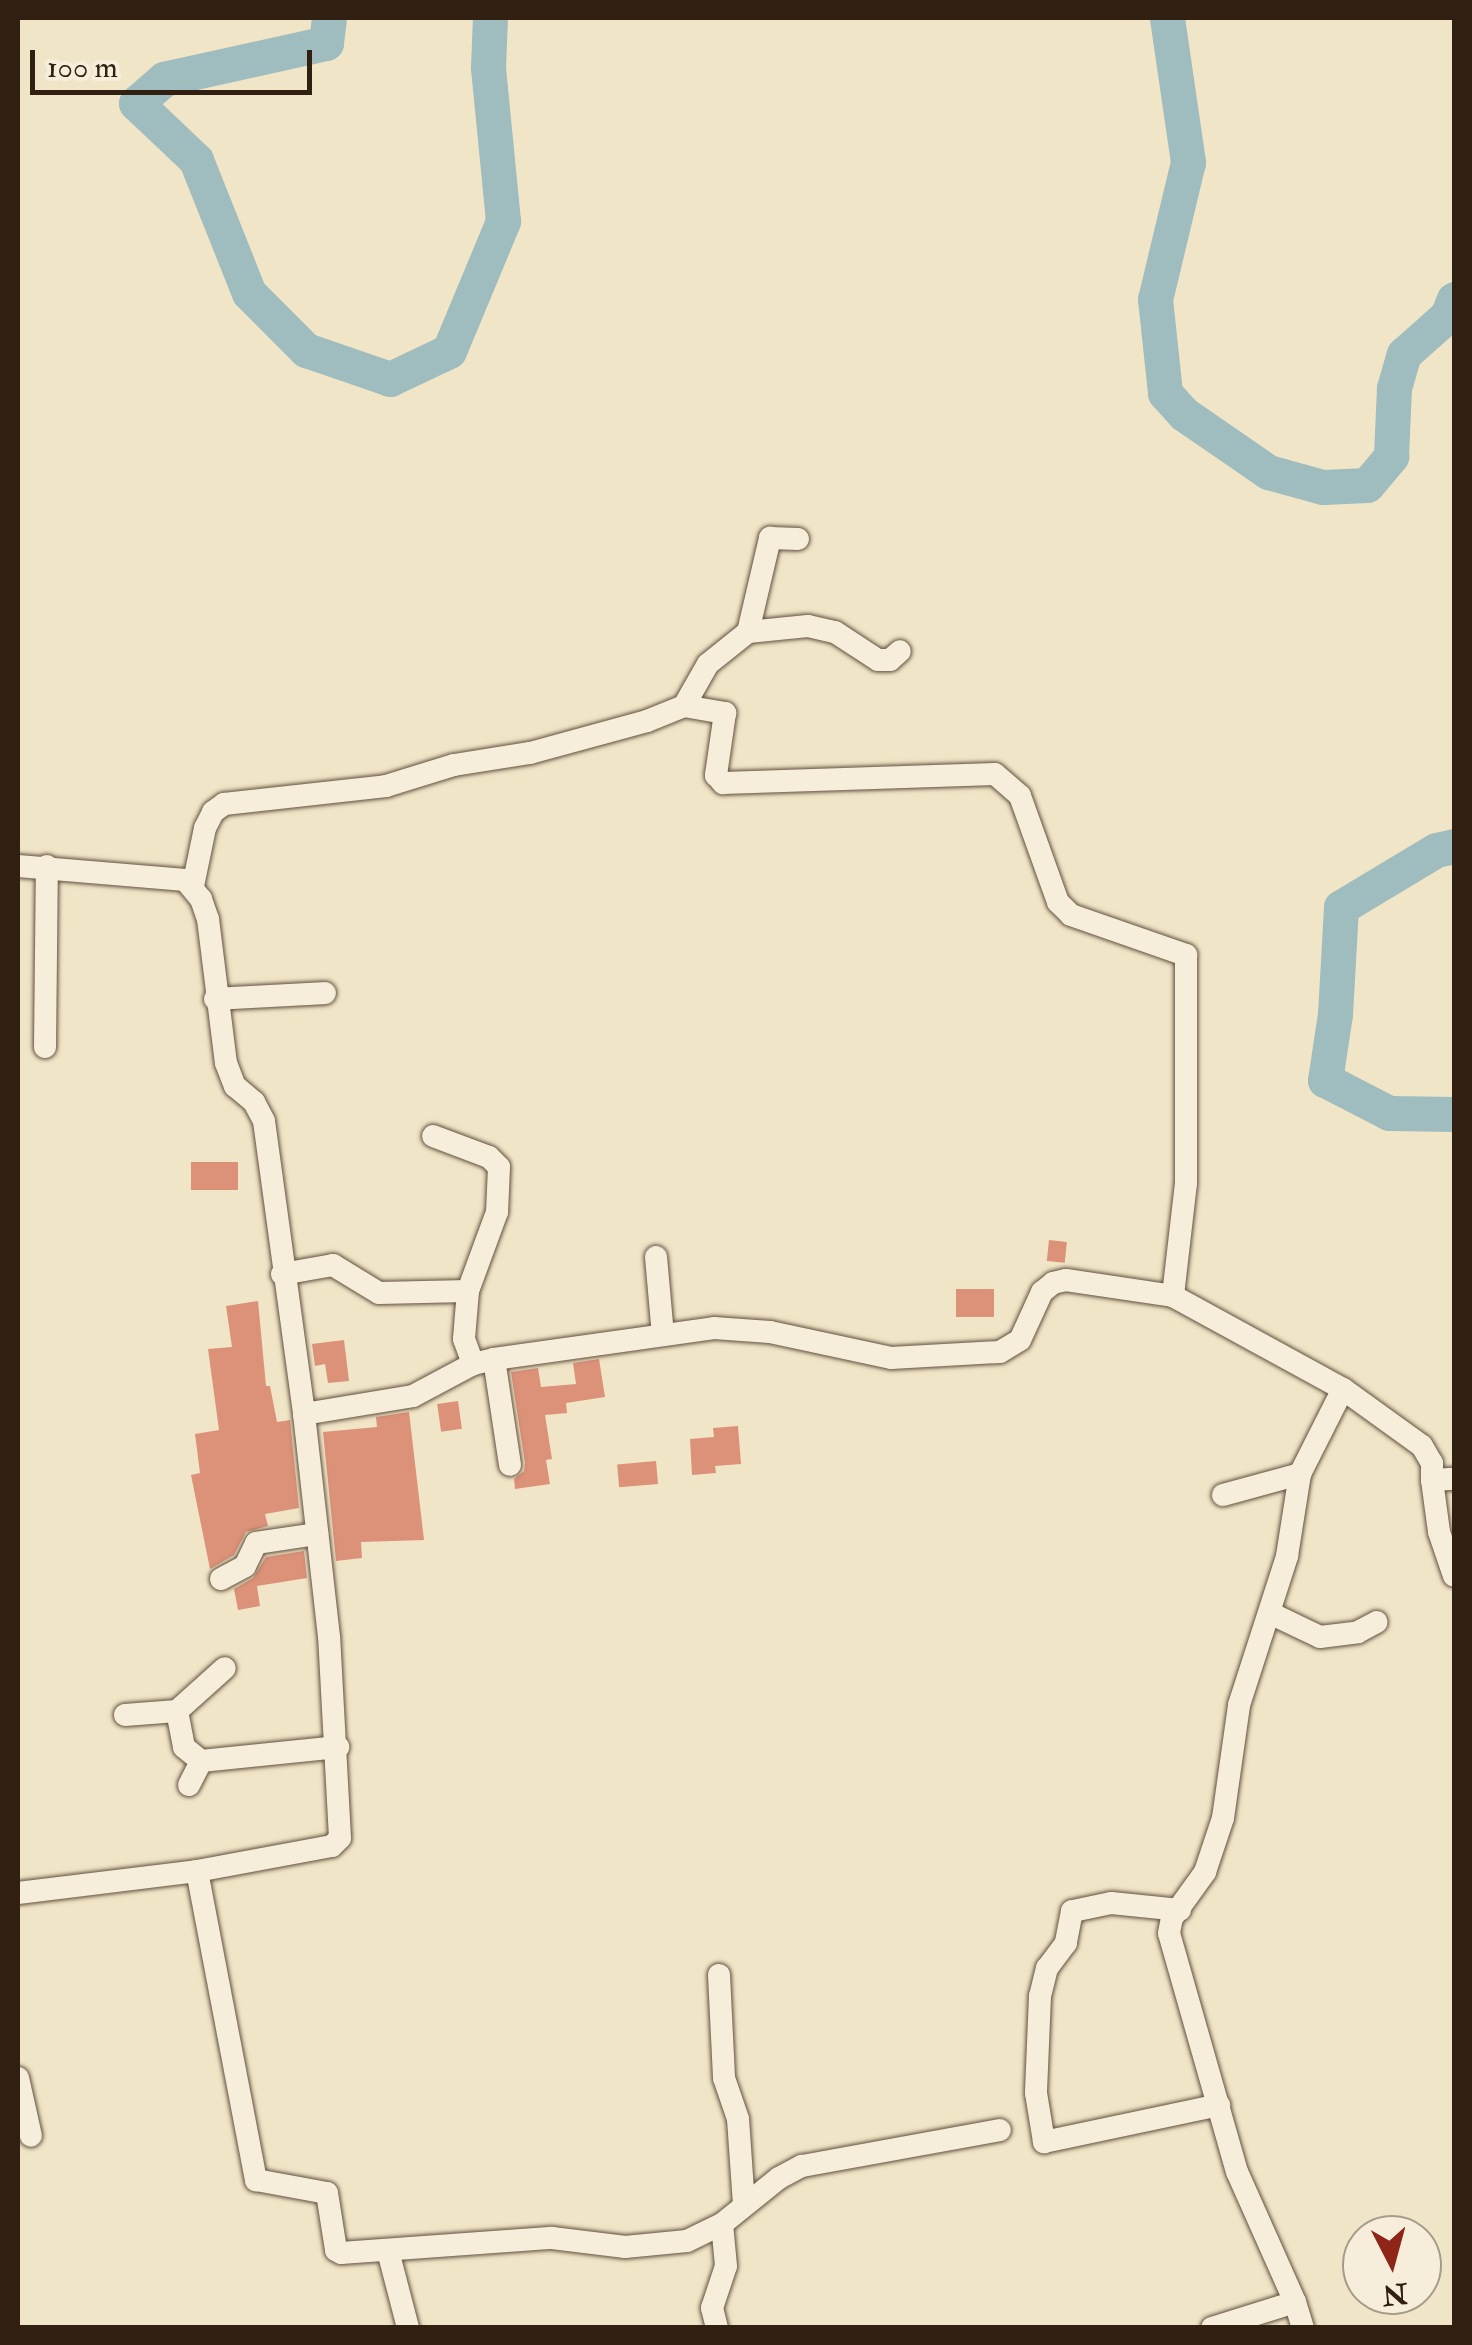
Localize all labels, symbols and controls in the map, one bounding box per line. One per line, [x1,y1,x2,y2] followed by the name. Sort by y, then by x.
[35,30,318,92] scale bar
[47,49,118,86] text: 100 m
[1342,2215,1442,2315] north arrow
[1381,2275,1409,2312] text: N

